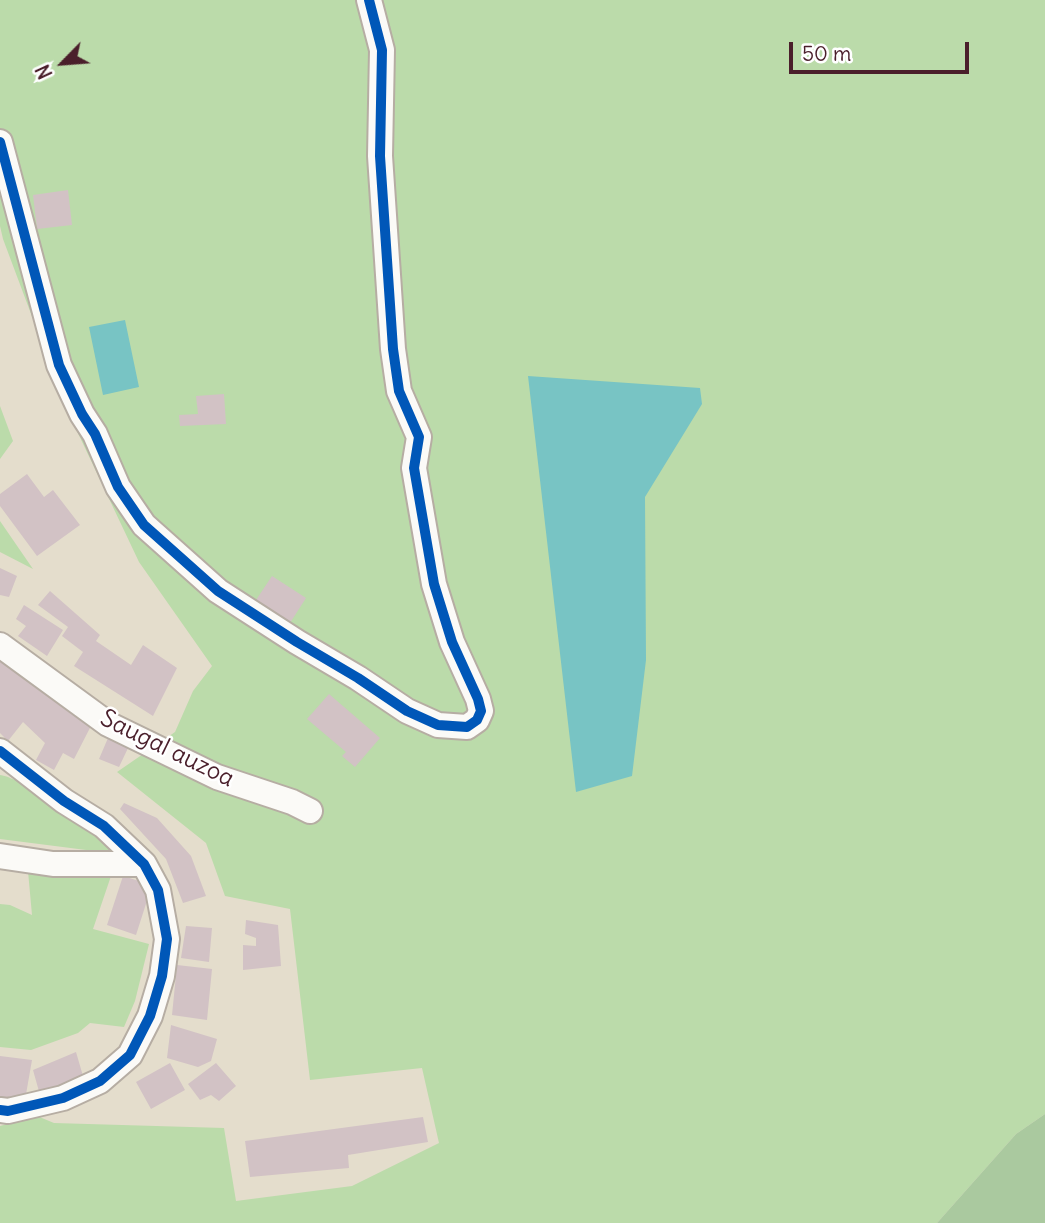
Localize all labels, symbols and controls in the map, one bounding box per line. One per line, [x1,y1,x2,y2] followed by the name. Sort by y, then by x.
[28,28,98,98] north arrow
[793,28,973,72] scale bar
[802,40,851,67] text: 50 m
[30,61,58,83] text: N
[95,704,239,794] street label: Saugal auzoa

